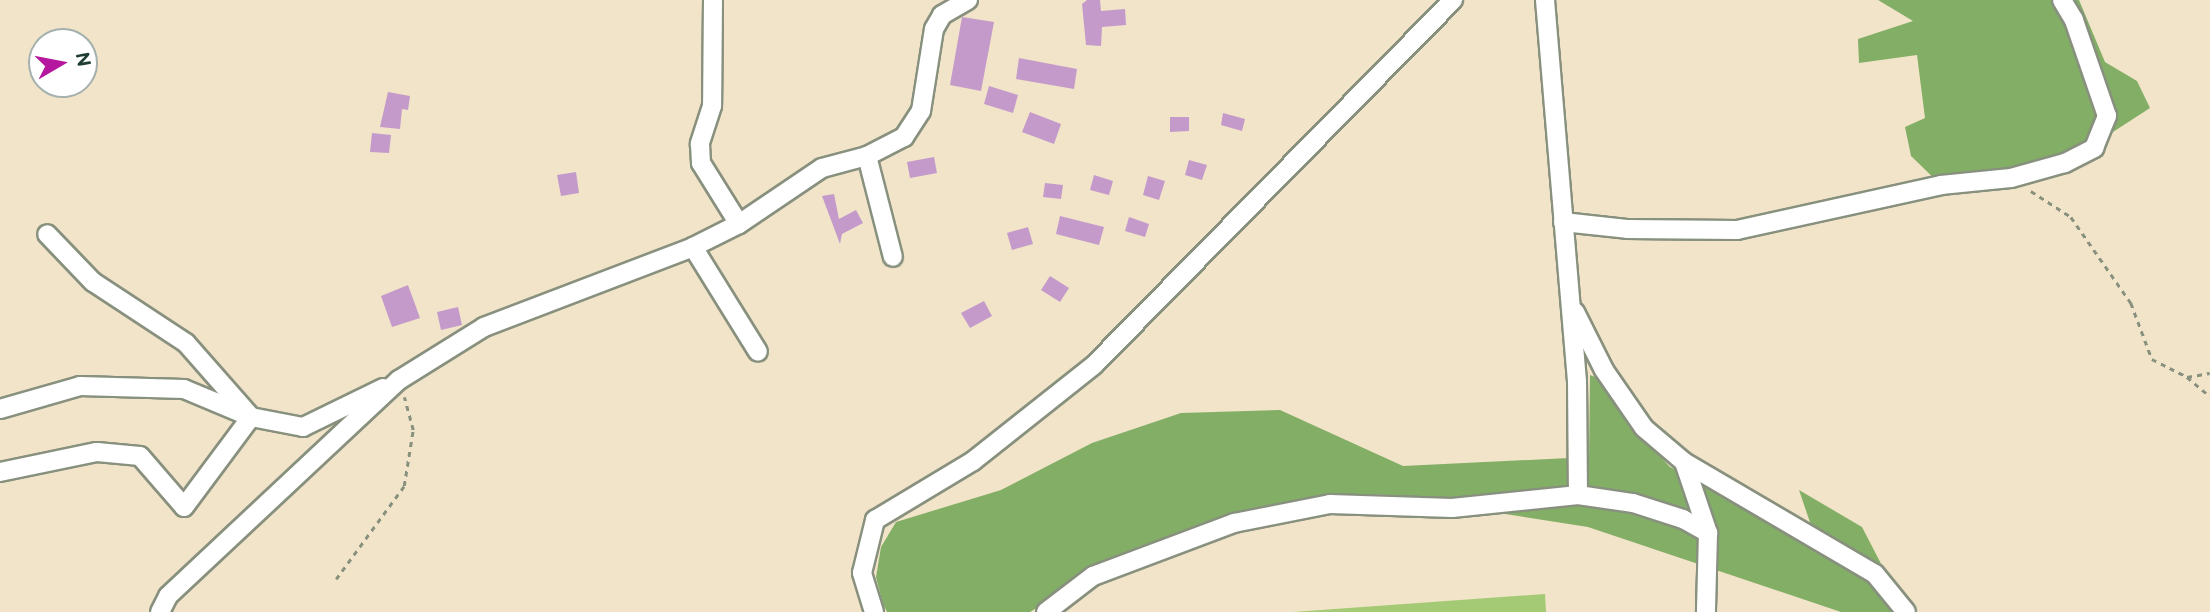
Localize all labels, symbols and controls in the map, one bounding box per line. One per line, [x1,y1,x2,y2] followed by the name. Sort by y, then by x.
[28,28,98,98] north arrow
[70,51,95,69] text: N

